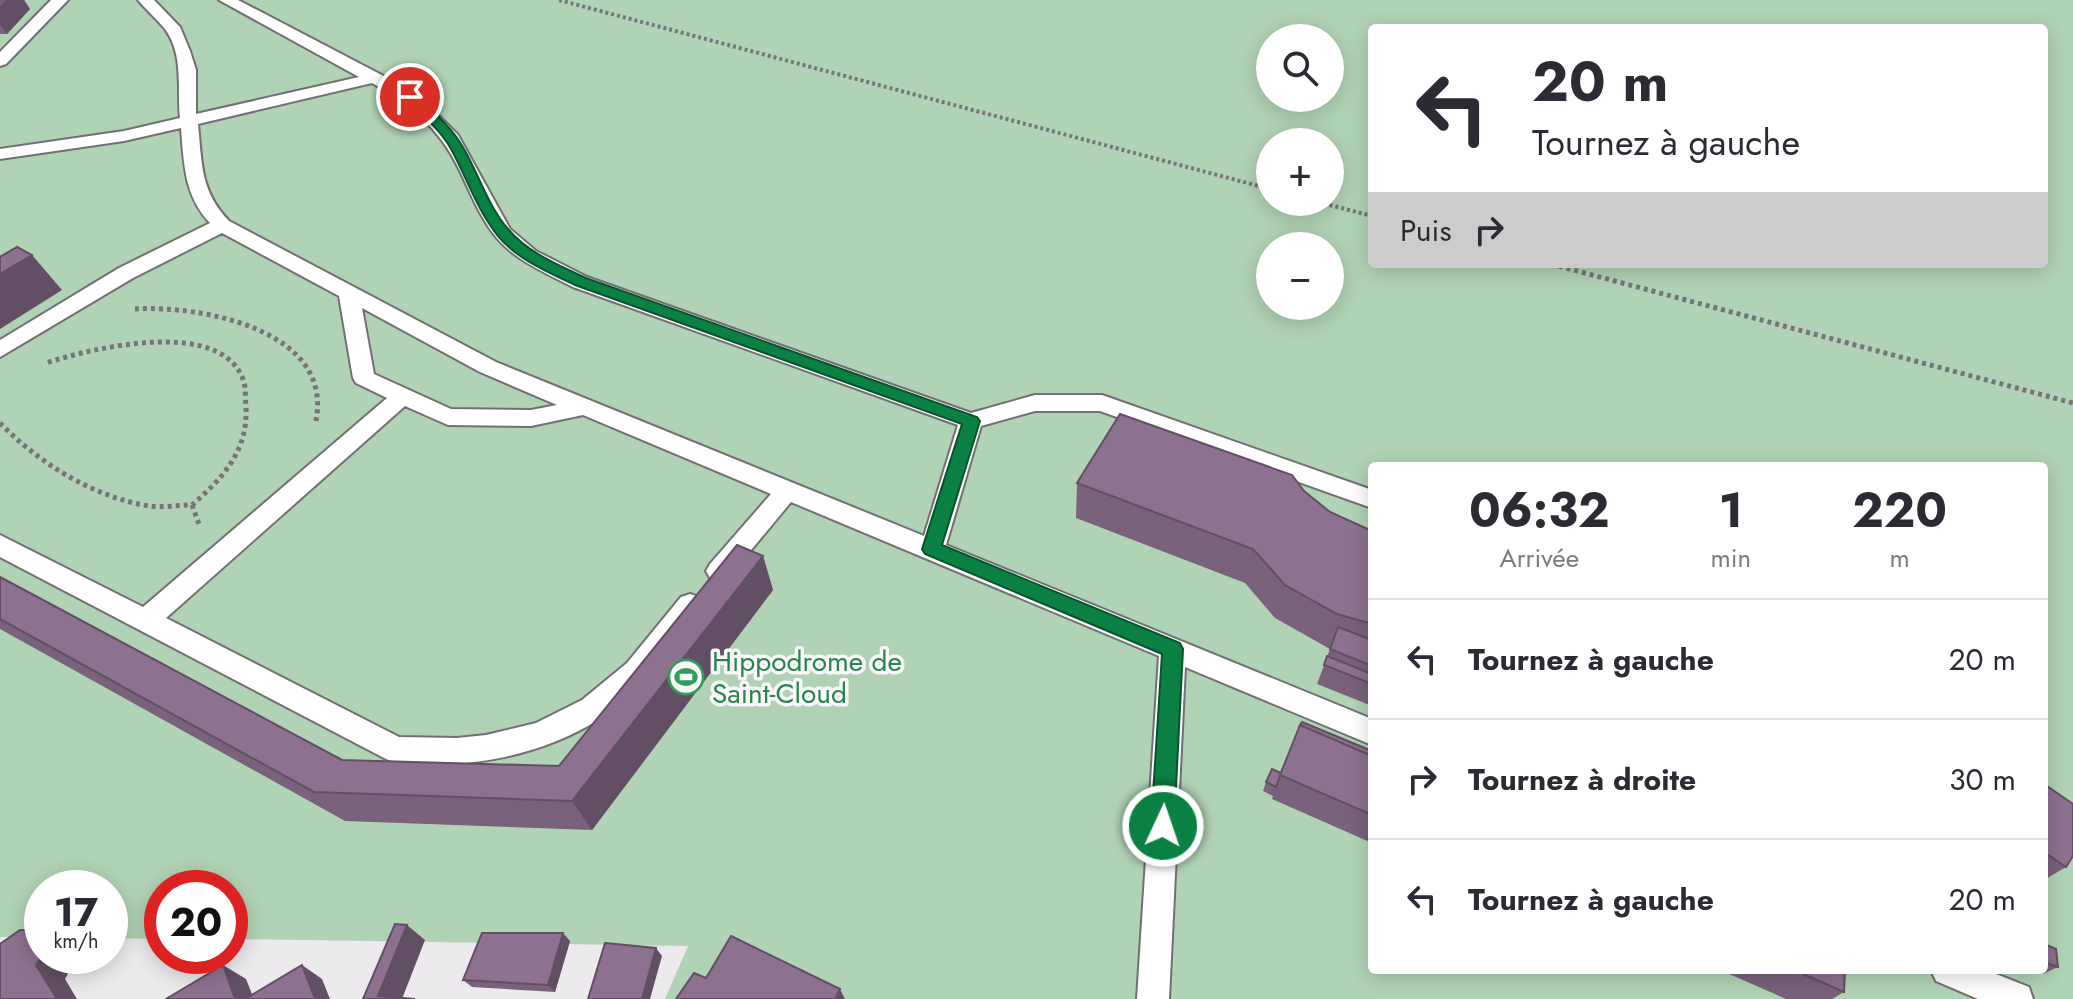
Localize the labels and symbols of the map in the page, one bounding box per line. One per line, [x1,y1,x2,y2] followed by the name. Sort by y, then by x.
[376,63,444,131] pin
[712,641,902,714] place label: Hippodrome de Saint-Cloud
[667,658,705,696] sports icon: Hippodrome de Saint-Cloud
[1121,784,1205,868] position arrow
[144,870,248,974] speed limit sign: 20

